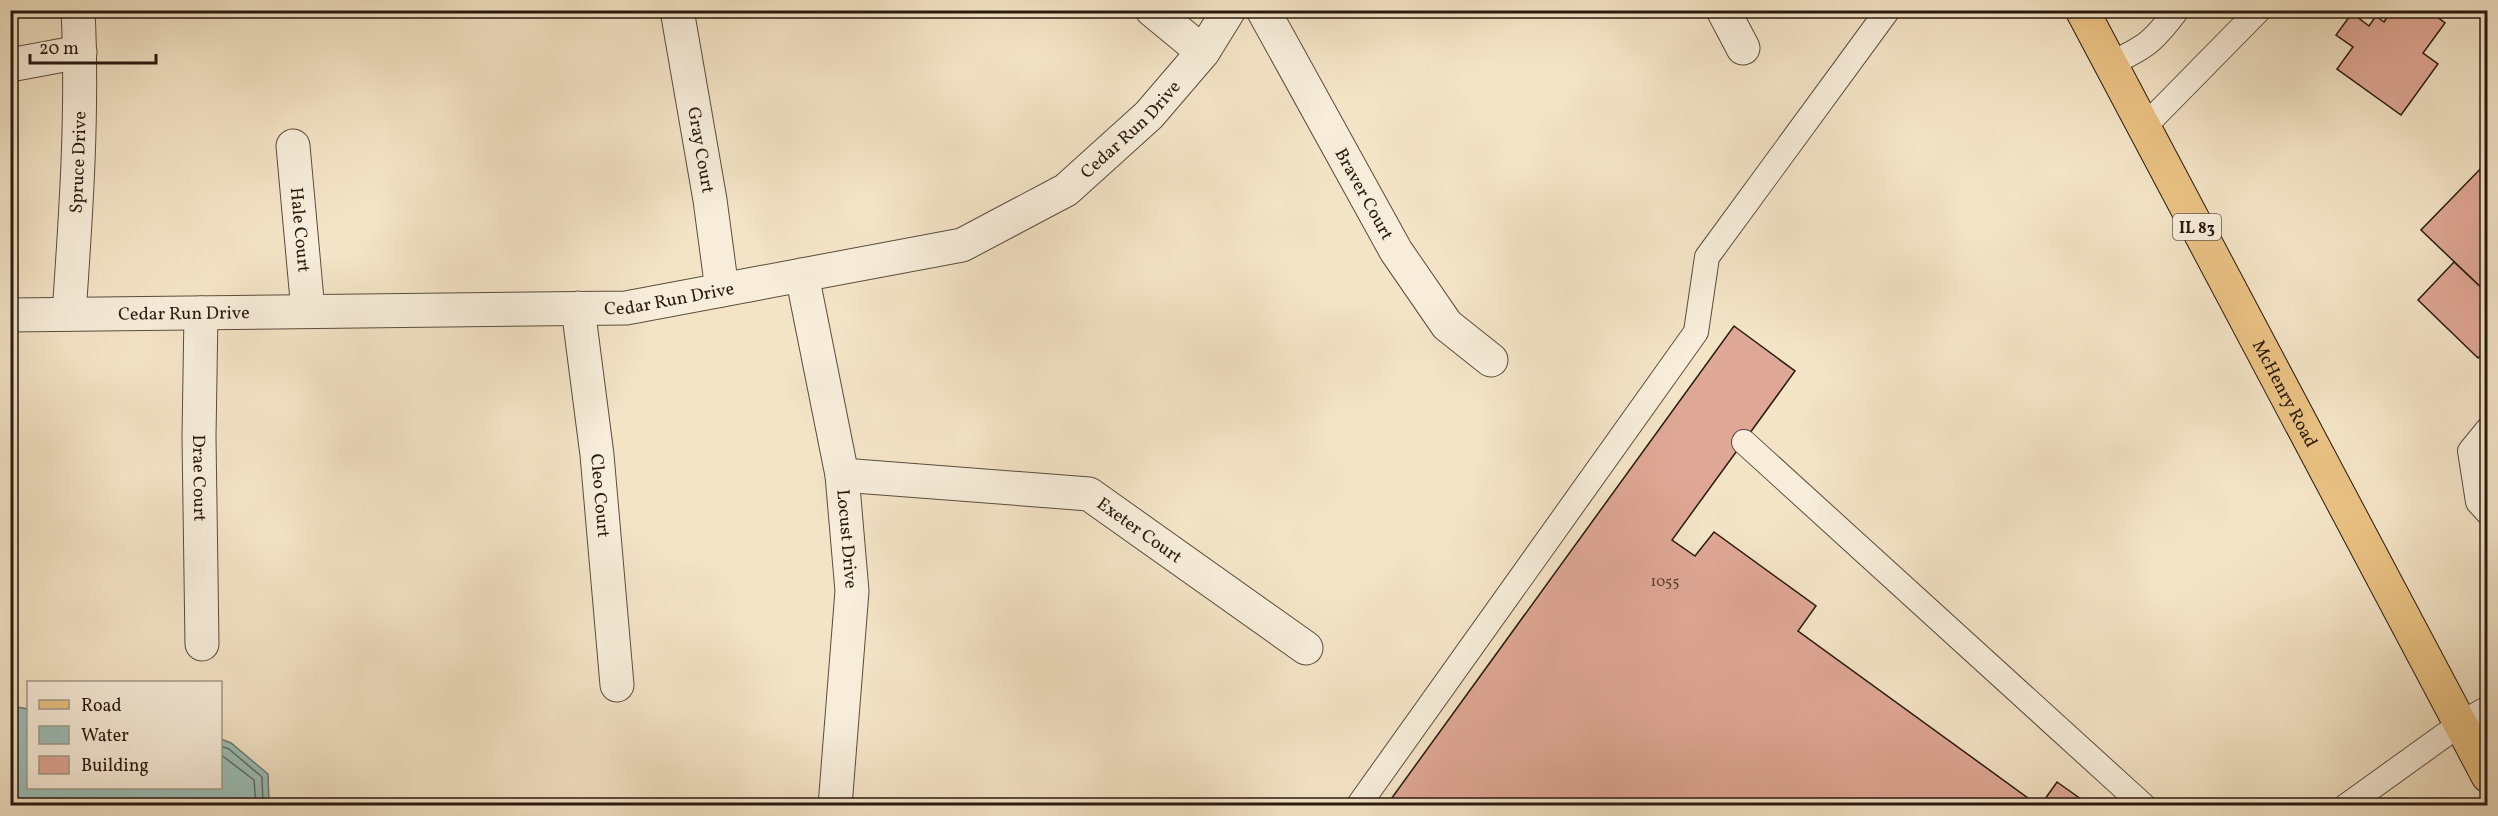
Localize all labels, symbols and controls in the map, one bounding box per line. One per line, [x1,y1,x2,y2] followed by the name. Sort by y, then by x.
[30,27,156,65] scale bar
[39,37,79,62] text: 20 m
[1076,76,1187,185] street label: Cedar Run Drive
[680,105,720,195] street label: Gray Court
[65,111,93,214] street label: Spruce Drive
[1328,144,1399,245] street label: Braver Court
[283,186,315,273] street label: Hale Court
[2173,214,2221,240] road number: IL 83
[604,277,736,322] street label: Cedar Run Drive
[118,301,250,328] street label: Cedar Run Drive
[2245,336,2323,452] street label: McHenry Road
[185,434,211,522] street label: Drae Court
[583,453,615,539] street label: Cleo Court
[829,488,863,590] street label: Locust Drive
[1091,492,1187,570] street label: Exeter Court
[1650,572,1680,593] house number: 1055
[27,681,222,789] legend
[81,694,122,719] text: Road
[81,724,129,749] text: Water
[81,754,149,779] text: Building

